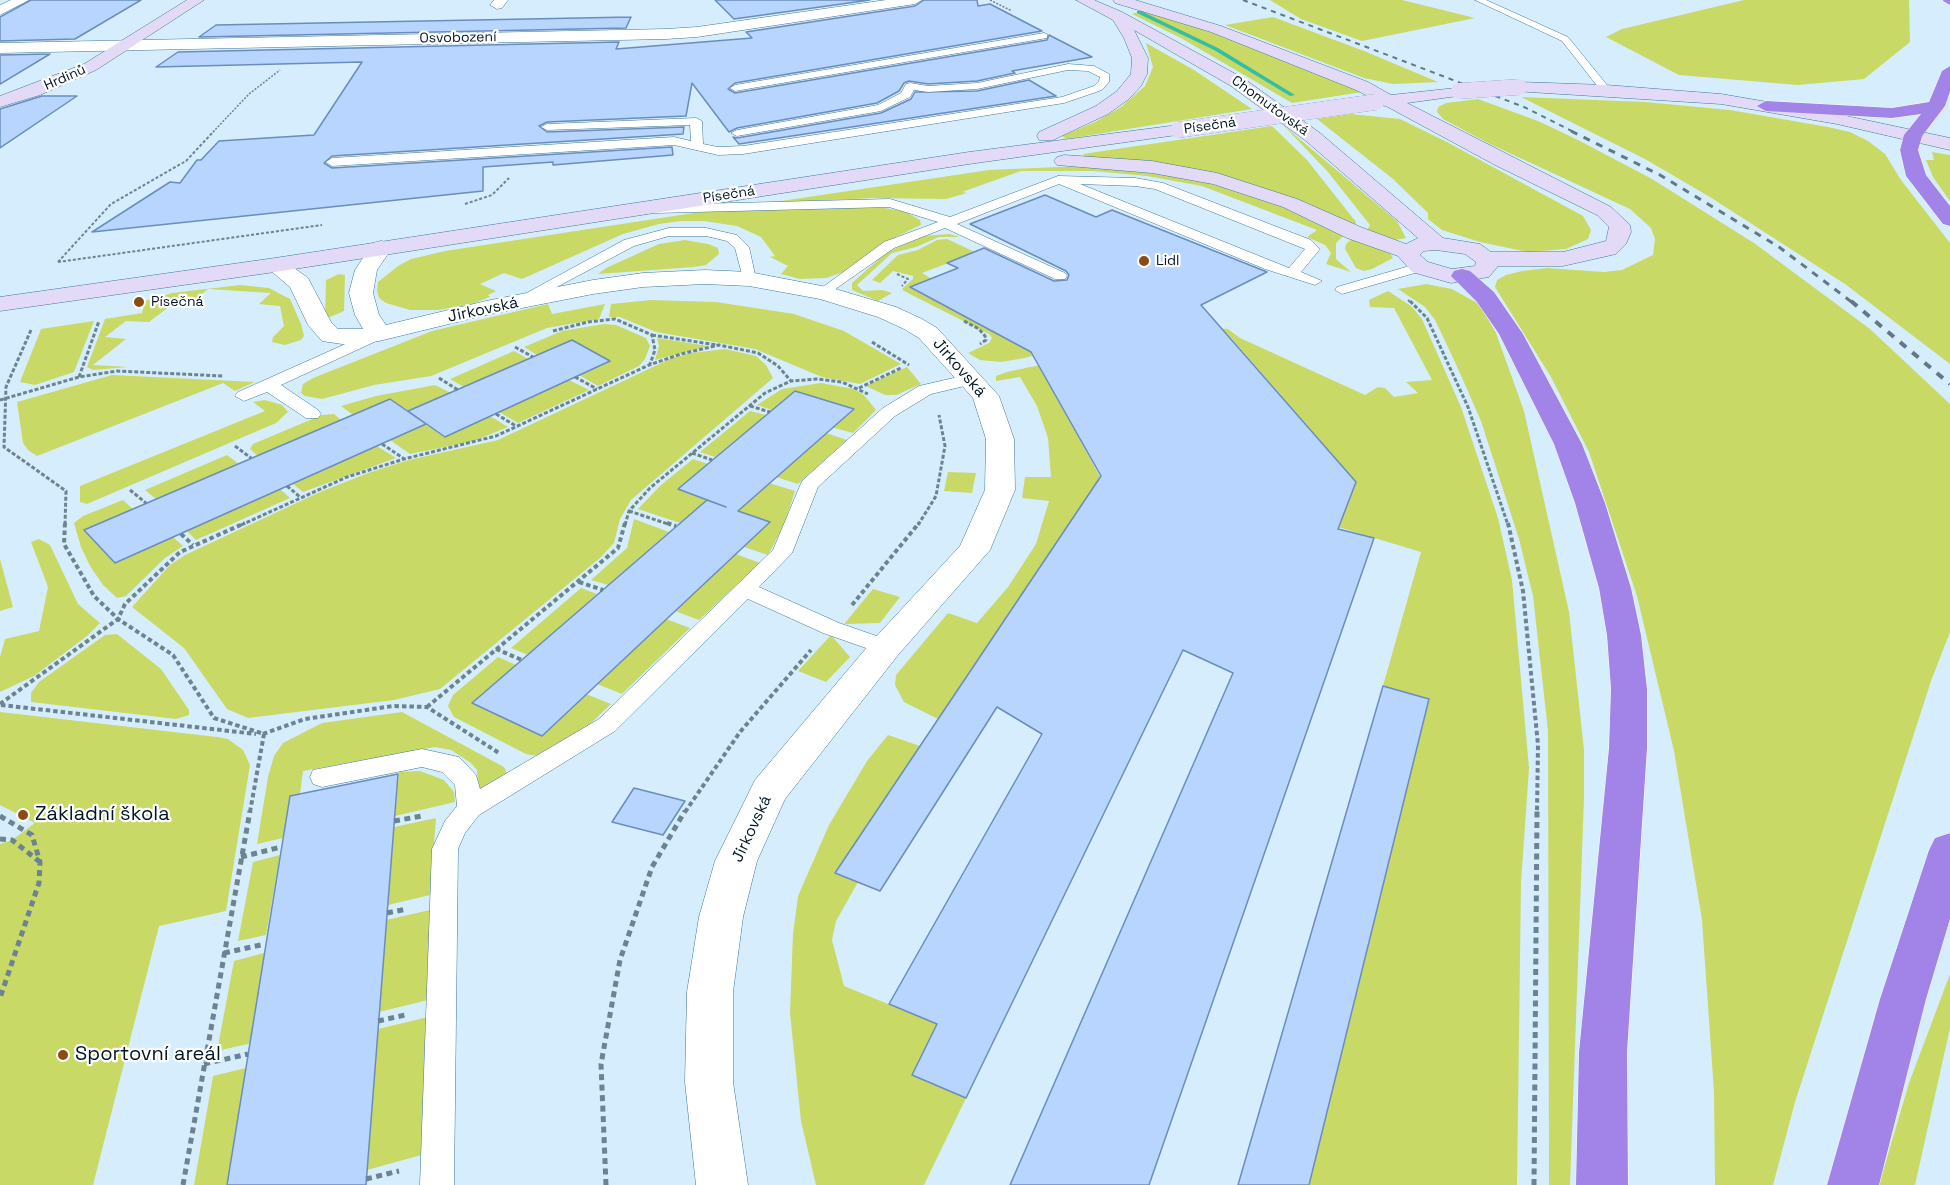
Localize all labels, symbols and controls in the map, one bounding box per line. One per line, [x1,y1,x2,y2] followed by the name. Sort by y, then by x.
[419,29,497,47] street label: Osvobození
[42,61,88,95] street label: Hrdinů
[1228,72,1312,140] street label: Chomutovská
[1183,114,1237,138] street label: Písečná
[702,183,756,207] street label: Písečná
[1156,253,1180,269] place label: Lidl
[1137,254,1151,268] marker: Lidl
[446,293,520,327] street label: Jirkovská
[151,294,204,310] place label: Písečná
[132,295,146,309] marker: Písečná
[928,335,990,401] street label: Jirkovská
[728,792,776,866] street label: Jirkovská
[35,803,170,827] place label: Základní škola
[16,808,30,822] marker: Základní škola
[75,1043,221,1067] place label: Sportovní areál
[56,1048,70,1062] marker: Sportovní areál

